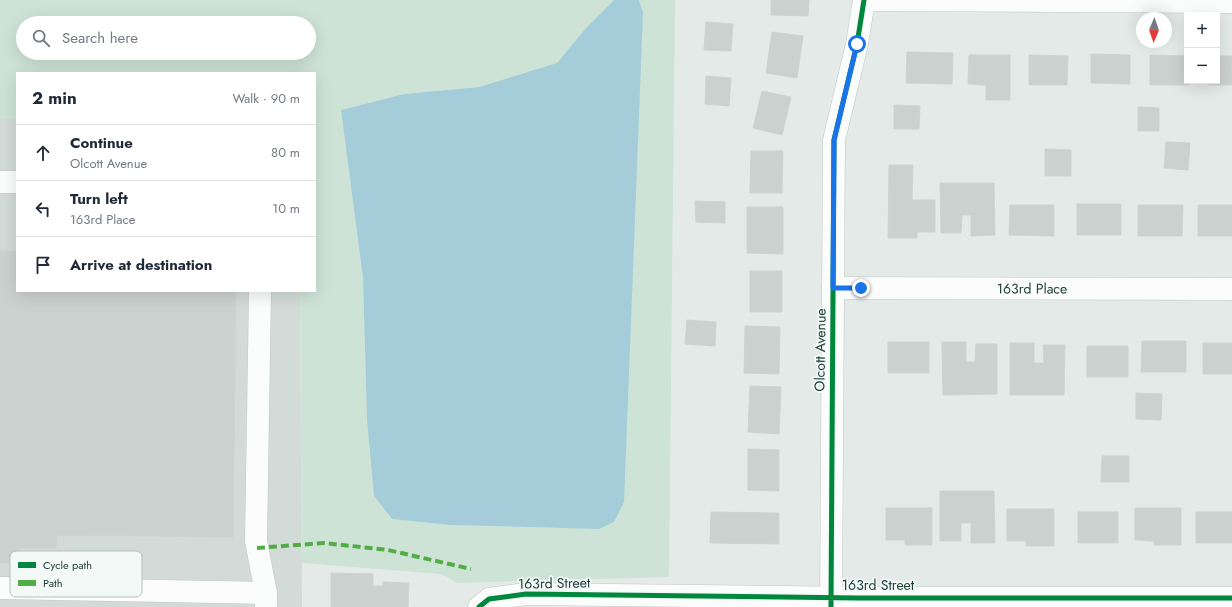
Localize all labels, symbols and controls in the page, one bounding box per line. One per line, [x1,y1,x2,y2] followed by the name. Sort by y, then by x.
[1136,12,1172,48] north arrow
[1184,12,1220,84] map controls
[1184,12,1220,48] button: +
[16,16,316,60] search box
[30,27,52,49] icon: search
[62,27,138,49] text: Search here
[848,35,866,53] route start
[1184,48,1220,84] button: −
[32,86,77,110] text: 2 min
[232,89,300,108] text: Walk · 90 m
[70,132,133,154] text: Continue
[32,142,54,164] icon: ahead
[271,143,300,162] text: 80 m
[70,154,147,173] text: Olcott Avenue
[70,188,128,210] text: Turn left
[32,198,54,220] icon: left
[272,199,300,218] text: 10 m
[70,210,135,229] text: 163rd Place
[32,254,54,276] icon: arrive
[70,254,212,276] text: Arrive at destination
[997,278,1067,299] street label: 163rd Place
[852,279,870,297] route end
[809,308,831,392] street label: Olcott Avenue
[10,551,142,597] legend
[43,557,92,573] text: Cycle path
[518,572,591,594] street label: 163rd Street
[43,575,62,591] text: Path
[842,575,915,595] street label: 163rd Street

